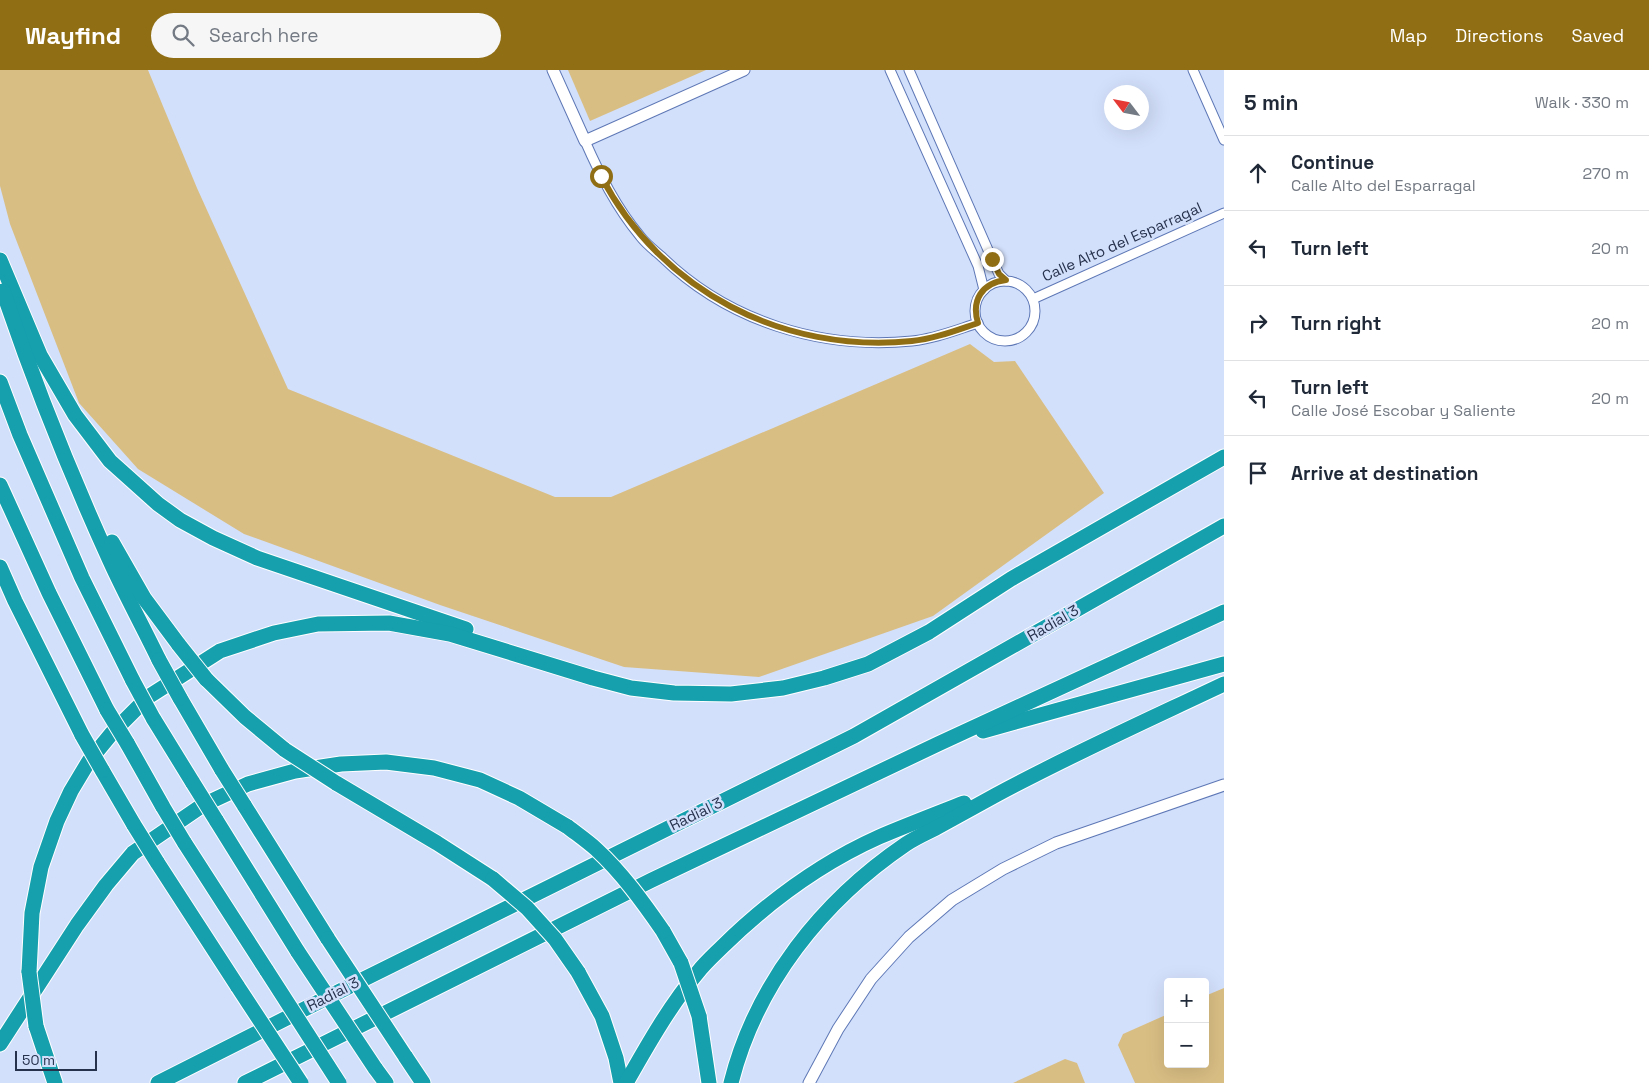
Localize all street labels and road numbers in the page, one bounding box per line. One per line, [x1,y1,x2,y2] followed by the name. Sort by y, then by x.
[1039,198,1205,285] street label: Calle Alto del Esparragal
[1024,600,1082,645] street label: Radial 3
[666,793,725,834] street label: Radial 3
[303,972,362,1015] street label: Radial 3

